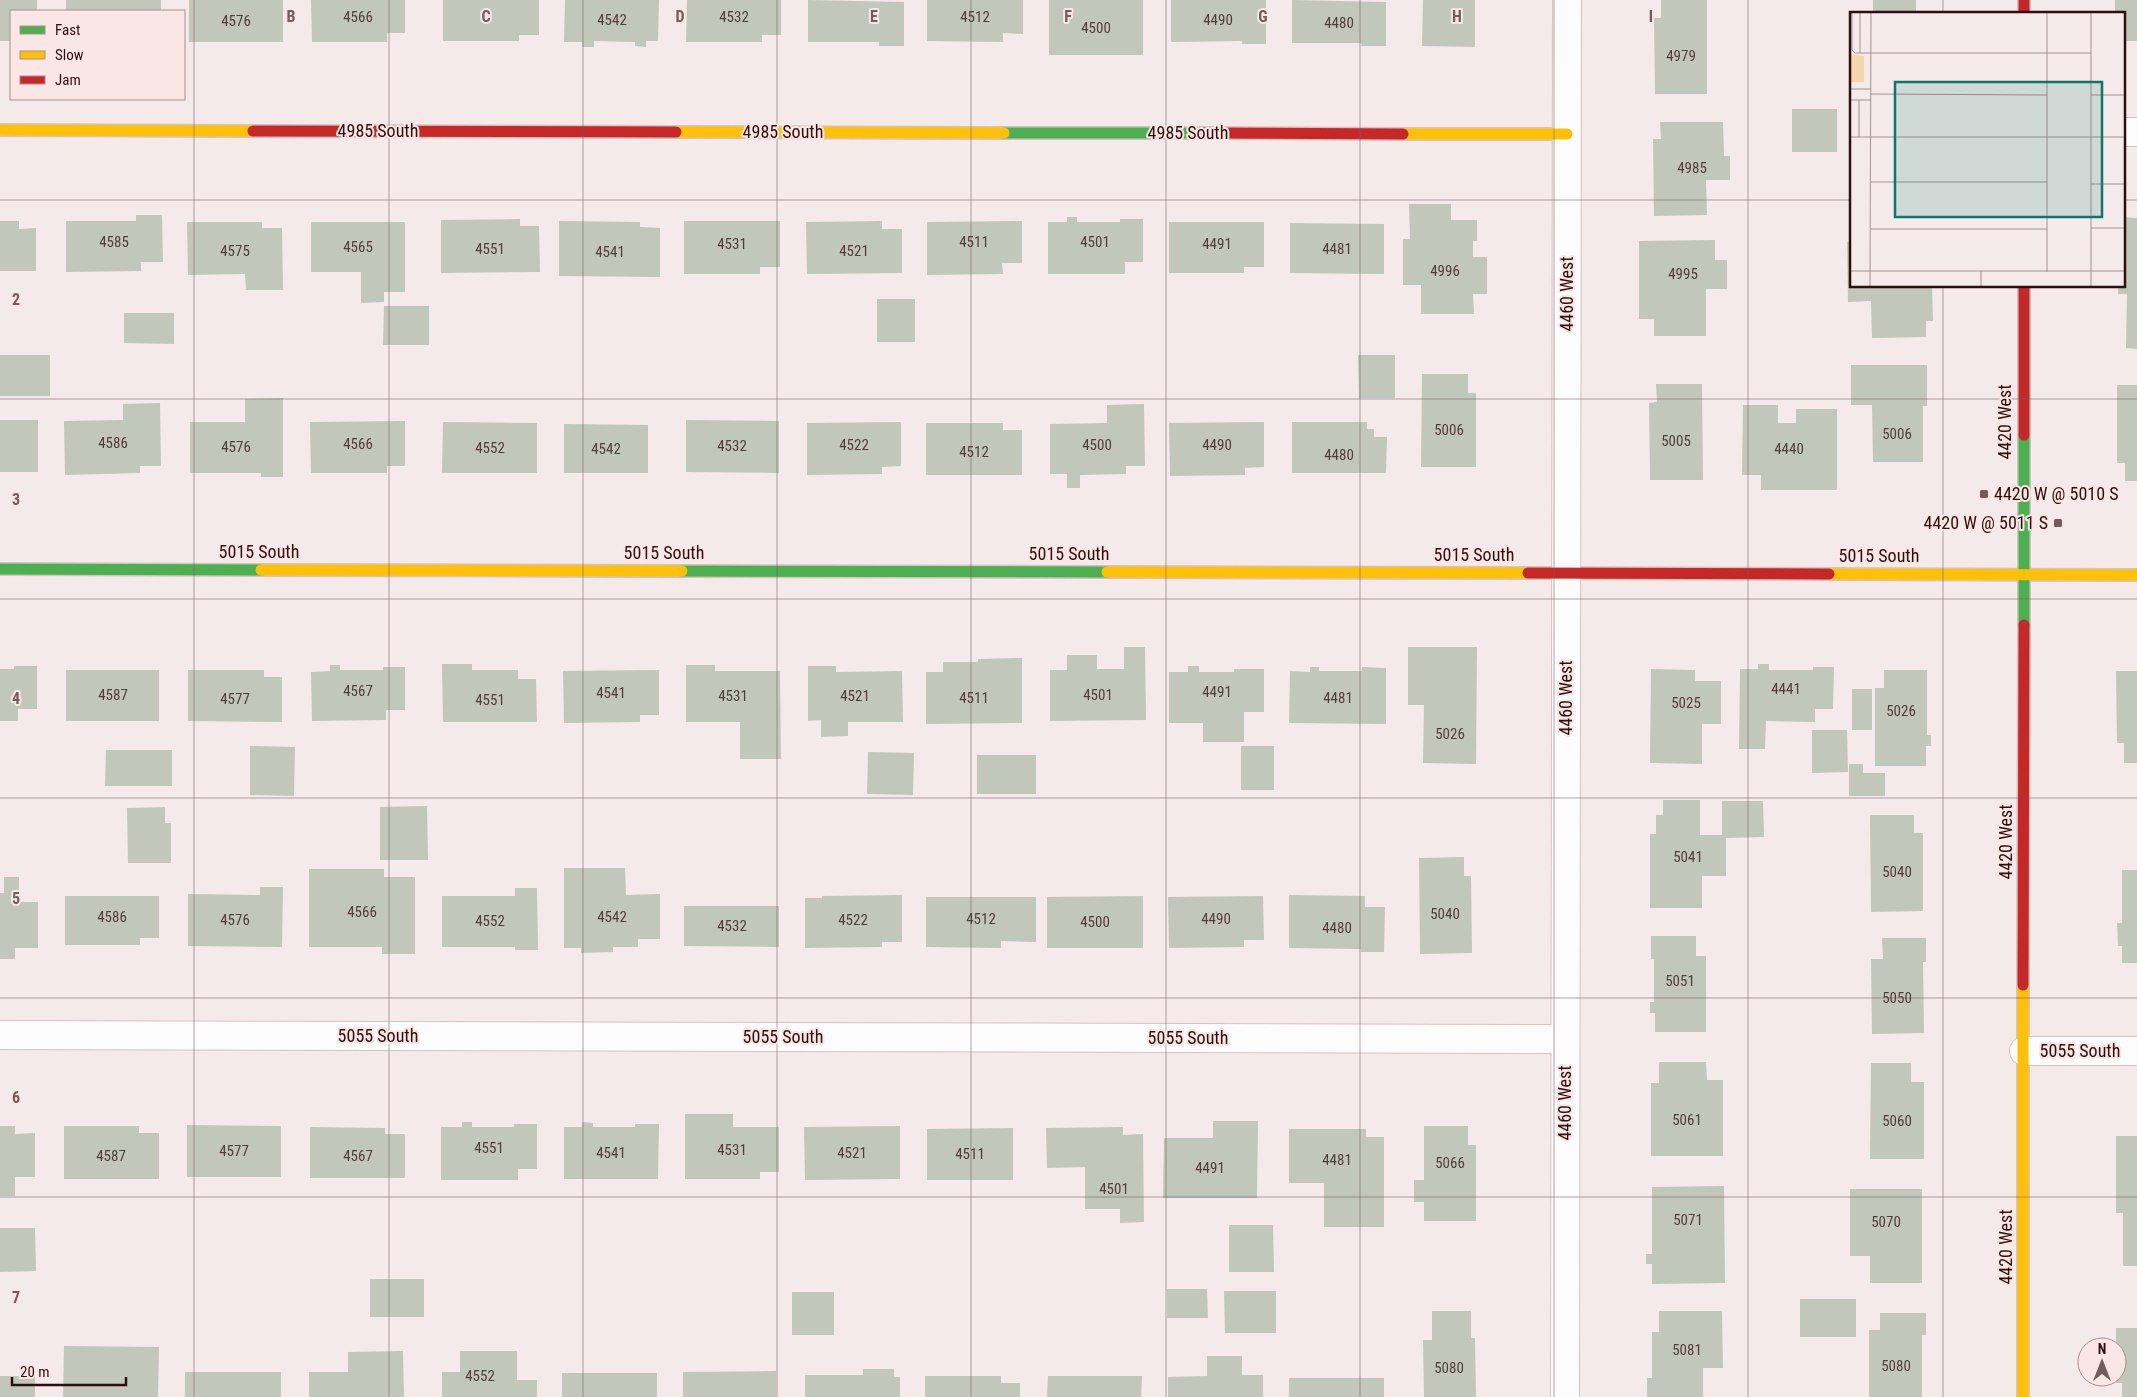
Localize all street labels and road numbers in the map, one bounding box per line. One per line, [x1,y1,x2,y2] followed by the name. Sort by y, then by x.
[338,120,418,141] street label: 4985 South
[743,121,823,142] street label: 4985 South
[1148,122,1228,143] street label: 4985 South
[1556,256,1577,332] street label: 4460 West
[1994,384,2015,460] street label: 4420 West
[219,541,299,562] street label: 5015 South
[624,542,704,563] street label: 5015 South
[1029,543,1109,564] street label: 5015 South
[1434,544,1514,565] street label: 5015 South
[1839,545,1919,566] street label: 5015 South
[1555,660,1576,736] street label: 4460 West
[1995,804,2016,880] street label: 4420 West
[338,1025,418,1046] street label: 5055 South
[743,1026,823,1047] street label: 5055 South
[1148,1027,1228,1048] street label: 5055 South
[2040,1040,2120,1061] street label: 5055 South
[1554,1065,1575,1141] street label: 4460 West
[1995,1209,2016,1285] street label: 4420 West

